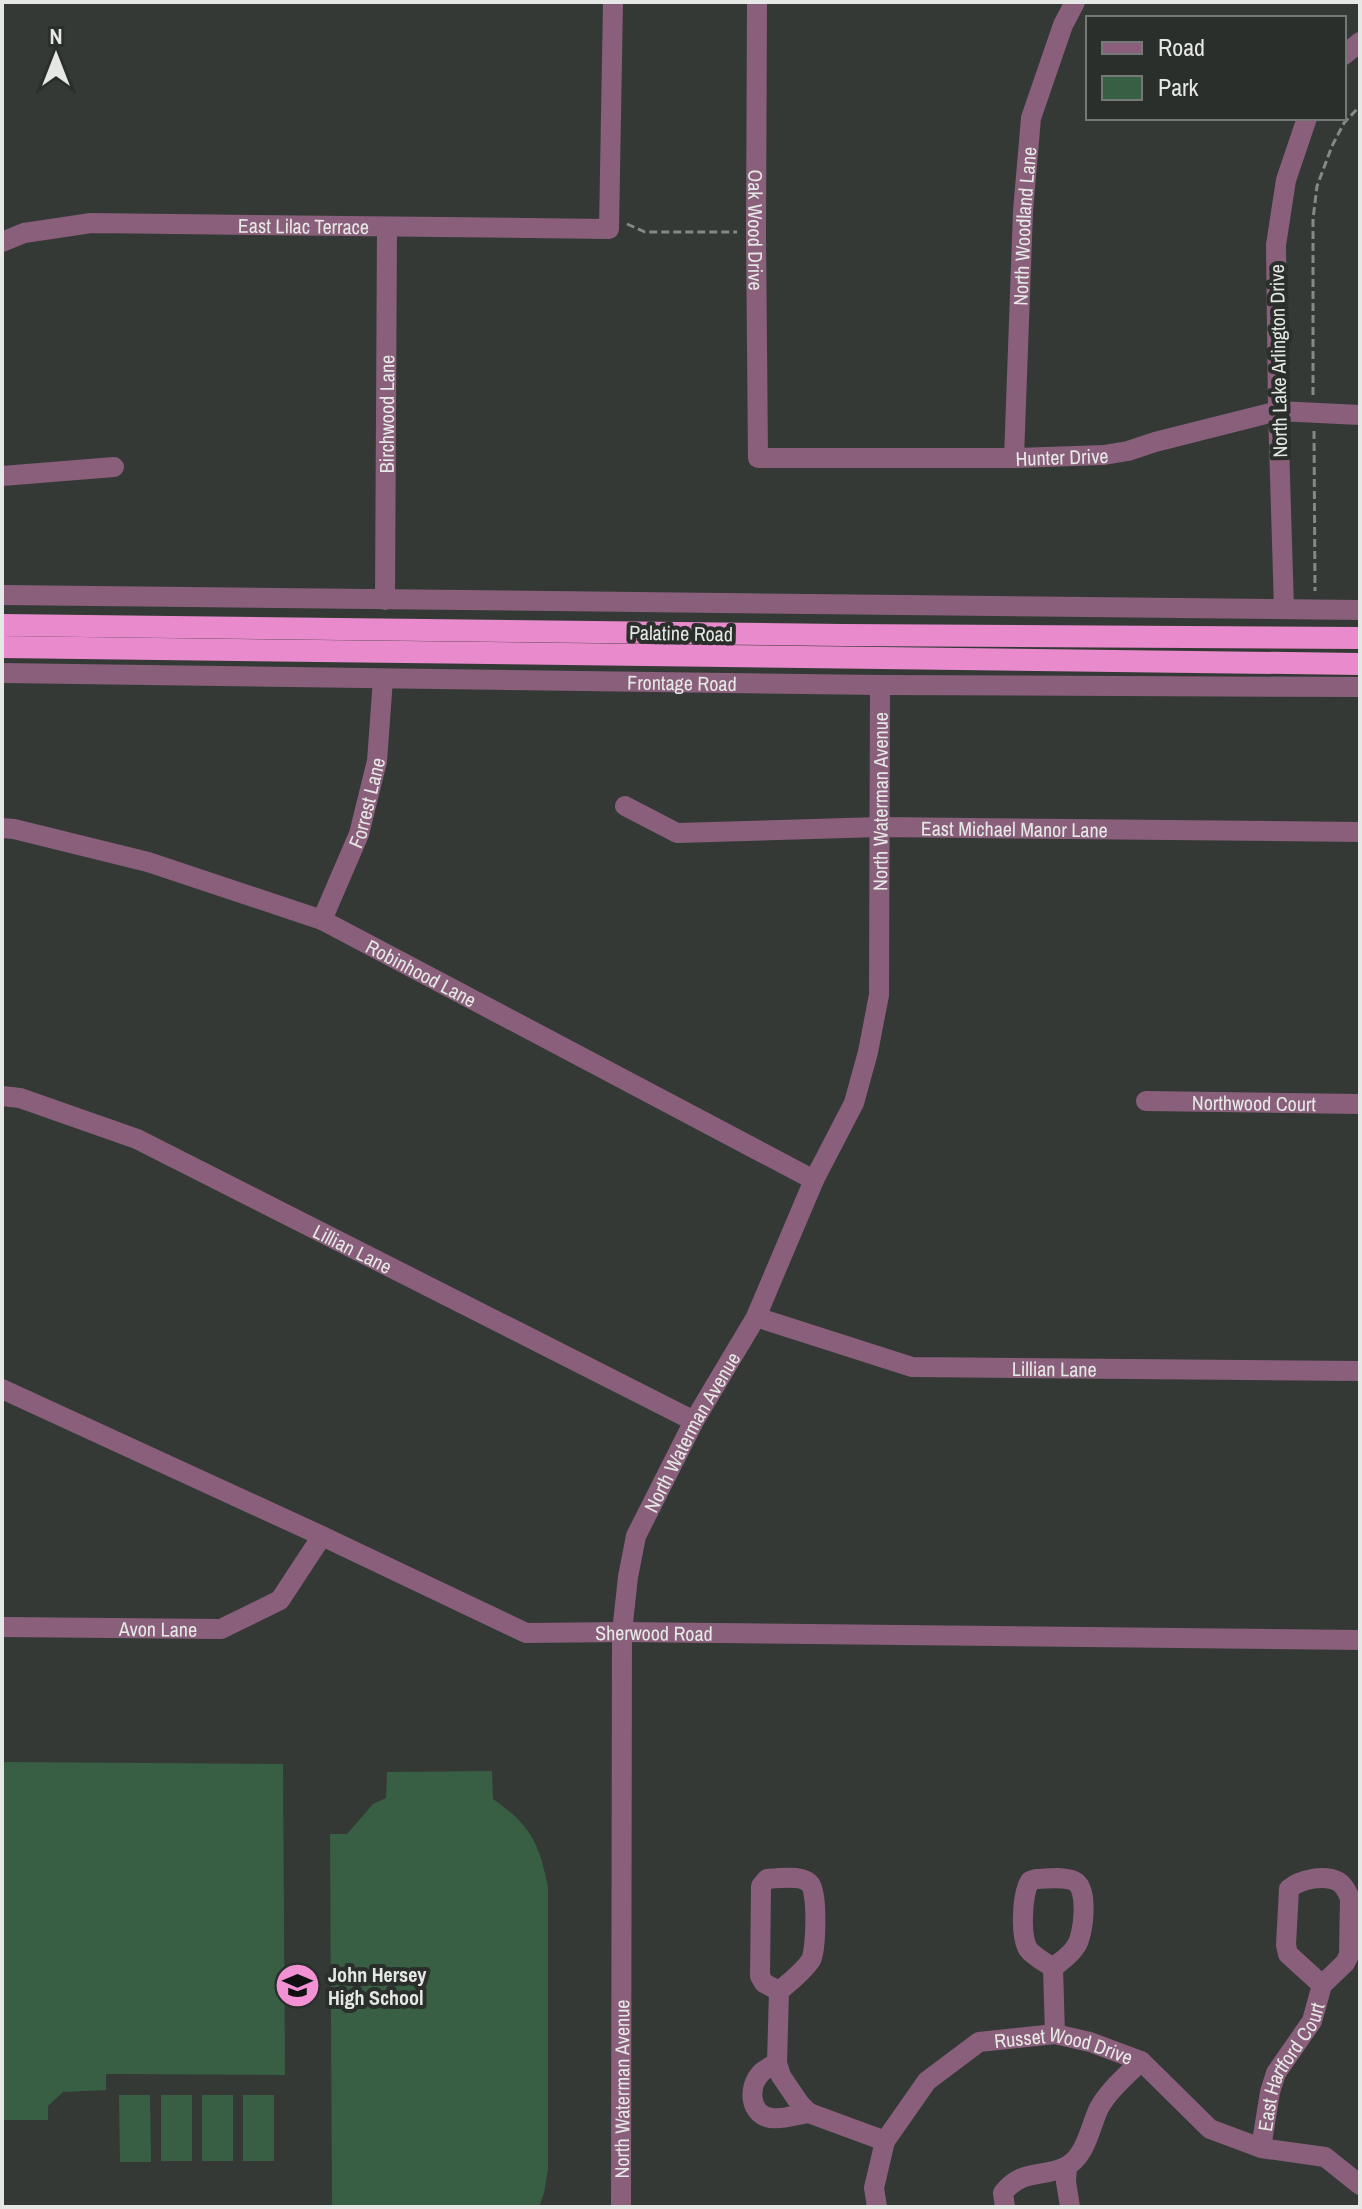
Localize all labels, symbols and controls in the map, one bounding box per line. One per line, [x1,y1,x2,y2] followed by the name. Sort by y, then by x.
[16,16,96,96] north arrow
[1086,16,1346,120] legend
[49,21,63,51] text: N
[1158,31,1205,63] text: Road
[1158,71,1199,103] text: Park
[1006,146,1042,306] street label: North Woodland Lane
[742,169,770,291] street label: Oak Wood Drive
[238,211,369,240] street label: East Lilac Terrace
[1263,264,1293,458] street label: North Lake Arlington Drive
[372,355,400,473] street label: Birchwood Lane
[1015,441,1109,471] street label: Hunter Drive
[629,619,733,647] street label: Palatine Road
[627,668,737,697] street label: Frontage Road
[866,712,893,891] street label: North Waterman Avenue
[341,755,391,852] street label: Forrest Lane
[921,814,1108,843] street label: East Michael Manor Lane
[362,932,481,1013] street label: Robinhood Lane
[1192,1088,1317,1117] street label: Northwood Court
[309,1217,397,1279] street label: Lillian Lane
[637,1347,746,1517] street label: North Waterman Avenue
[1012,1354,1097,1382] street label: Lillian Lane
[118,1615,197,1642] street label: Avon Lane
[595,1618,713,1646] street label: Sherwood Road
[328,1961,427,2011] place label: John Hersey High School
[273,1962,321,2010] school or university icon: John Hersey High School
[1250,1999,1330,2133] street label: East Hartford Court
[608,2000,635,2178] street label: North Waterman Avenue
[993,2020,1137,2070] street label: Russet Wood Drive

